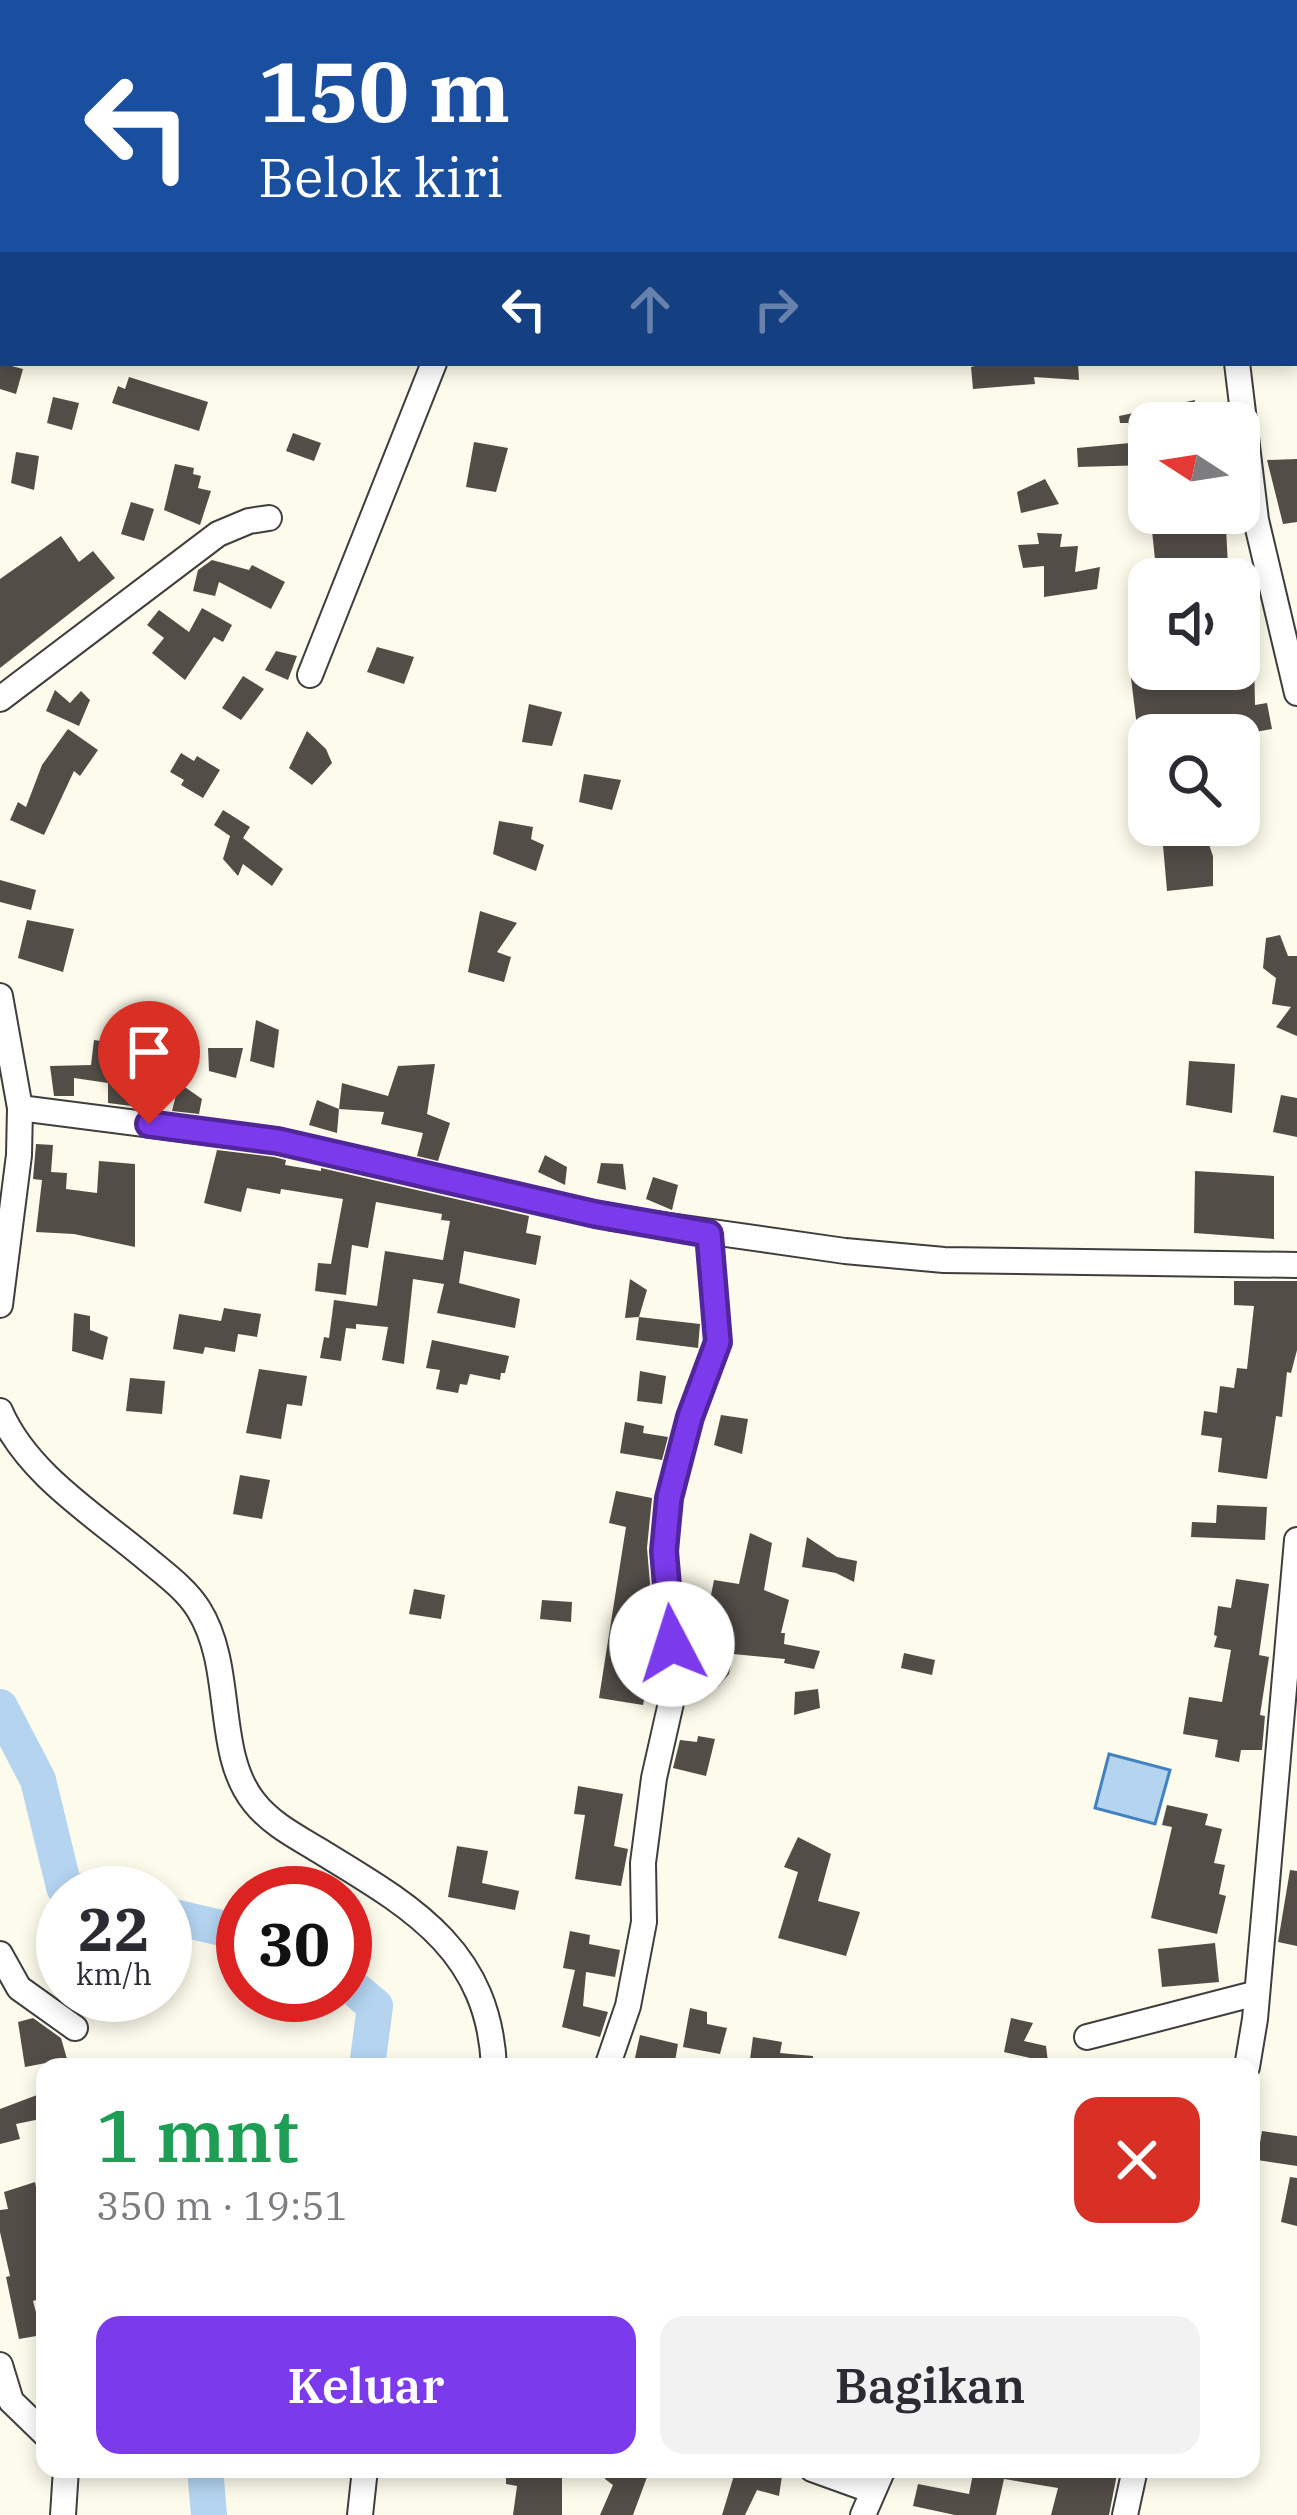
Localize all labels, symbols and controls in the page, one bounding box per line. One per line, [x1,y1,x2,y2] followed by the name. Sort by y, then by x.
[258,36,510,145] text: 150 m
[60,48,216,204] icon: left
[258,142,503,212] text: Belok kiri
[491,276,557,342] icon: left
[617,276,683,342] icon: ahead
[743,276,809,342] icon: right
[1128,402,1260,534] north arrow
[1128,402,1260,846] map controls
[1128,558,1260,690] button: sound
[1128,714,1260,846] button: search
[98,1001,200,1124] pin
[116,1019,182,1085] icon: arrive
[609,1581,735,1707] position arrow
[216,1866,372,2022] speed limit sign: 30
[78,1889,150,1968] text: 22
[76,1954,152,1993] text: km/h
[96,2088,299,2182] text: 1 mnt
[1074,2097,1200,2223] button: close
[96,2180,348,2231] text: 350 m · 19:51
[96,2316,636,2454] button: Keluar
[660,2316,1200,2454] button: Bagikan

